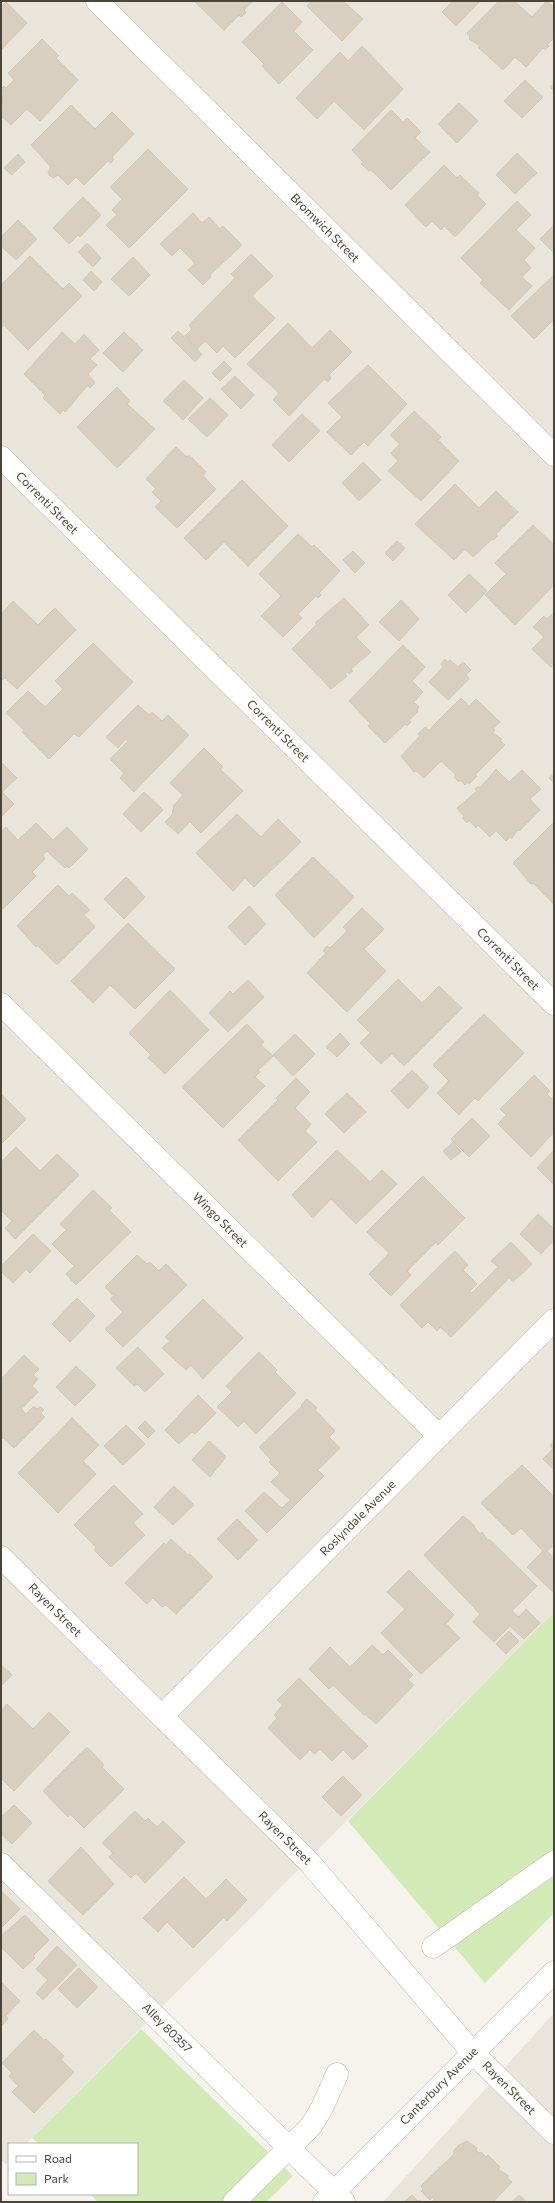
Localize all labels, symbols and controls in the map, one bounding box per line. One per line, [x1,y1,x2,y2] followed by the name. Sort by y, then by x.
[288,190,363,265] street label: Bromwich Street
[14,468,82,536] street label: Correnti Street
[245,696,313,764] street label: Correnti Street
[475,924,543,992] street label: Correnti Street
[190,1189,251,1250] street label: Wingo Street
[317,1477,398,1558] street label: Roslyndale Avenue
[26,1580,85,1639] street label: Rayen Street
[256,1808,315,1867] street label: Rayen Street
[140,2000,195,2055] street label: Alley 80357
[396,2043,480,2127] street label: Canterbury Avenue
[480,2058,539,2117] street label: Rayen Street
[8,2143,138,2195] legend
[44,2151,72,2165] text: Road
[44,2171,70,2185] text: Park

